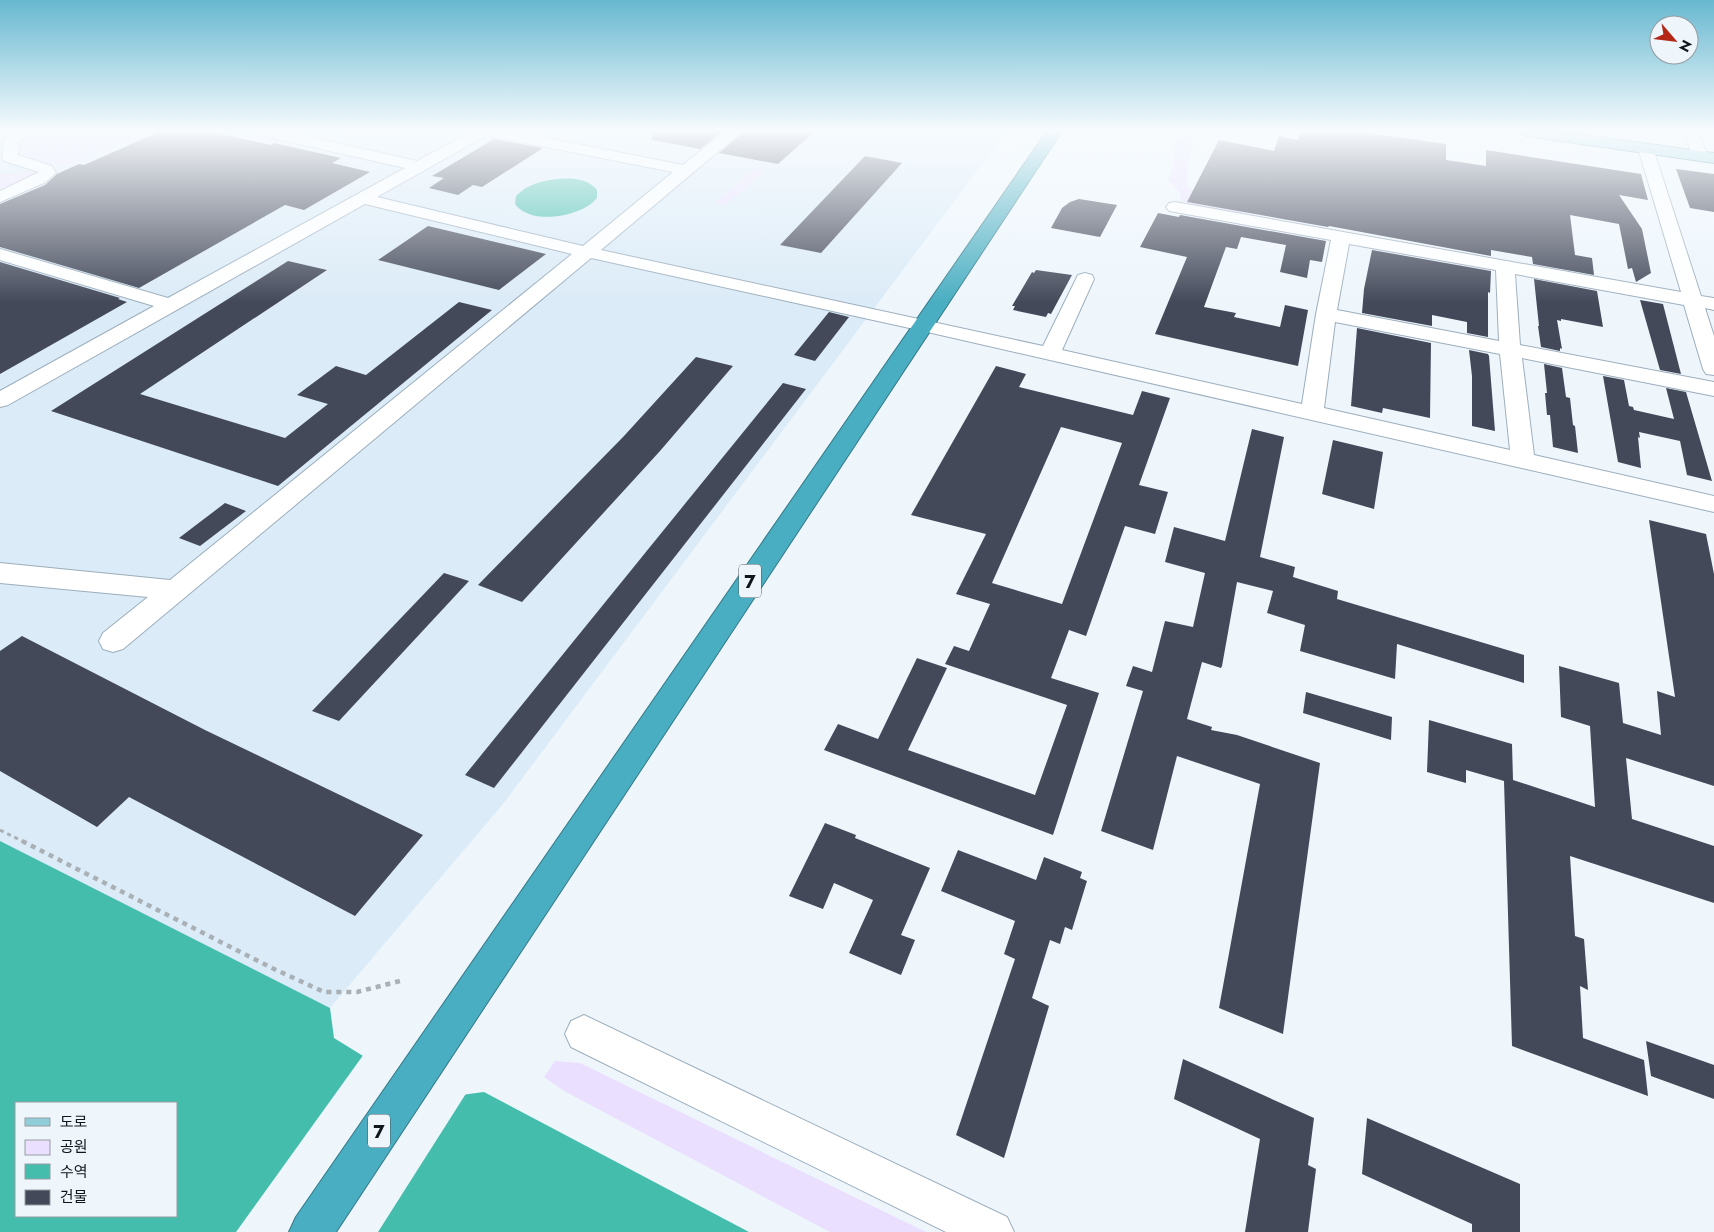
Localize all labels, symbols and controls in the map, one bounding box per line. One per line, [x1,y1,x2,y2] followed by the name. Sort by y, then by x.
[1649,15,1699,65] north arrow
[1674,36,1697,56] text: N
[739,564,761,598] road number: 7
[15,1102,178,1217] legend
[60,1111,88,1133] text: 도로
[368,1114,390,1148] road number: 7
[60,1136,88,1158] text: 공원
[60,1161,88,1183] text: 수역
[60,1186,88,1208] text: 건물

